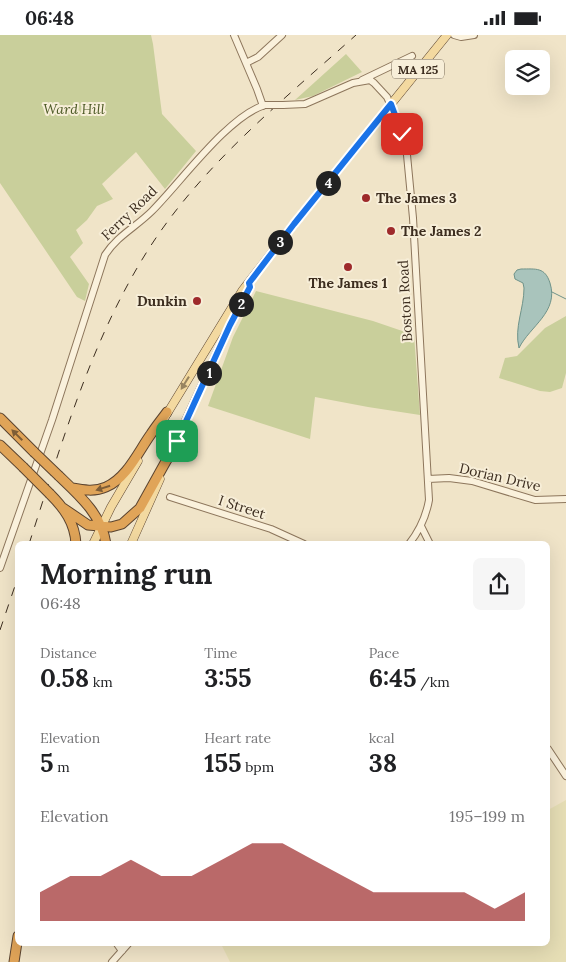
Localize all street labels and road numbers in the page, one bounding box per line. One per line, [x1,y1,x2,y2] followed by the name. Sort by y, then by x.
[392,59,444,79] road number: MA 125
[97,182,161,244] street label: Ferry Road
[394,260,416,342] street label: Boston Road
[458,459,543,495] street label: Dorian Drive
[216,491,268,523] street label: I Street

